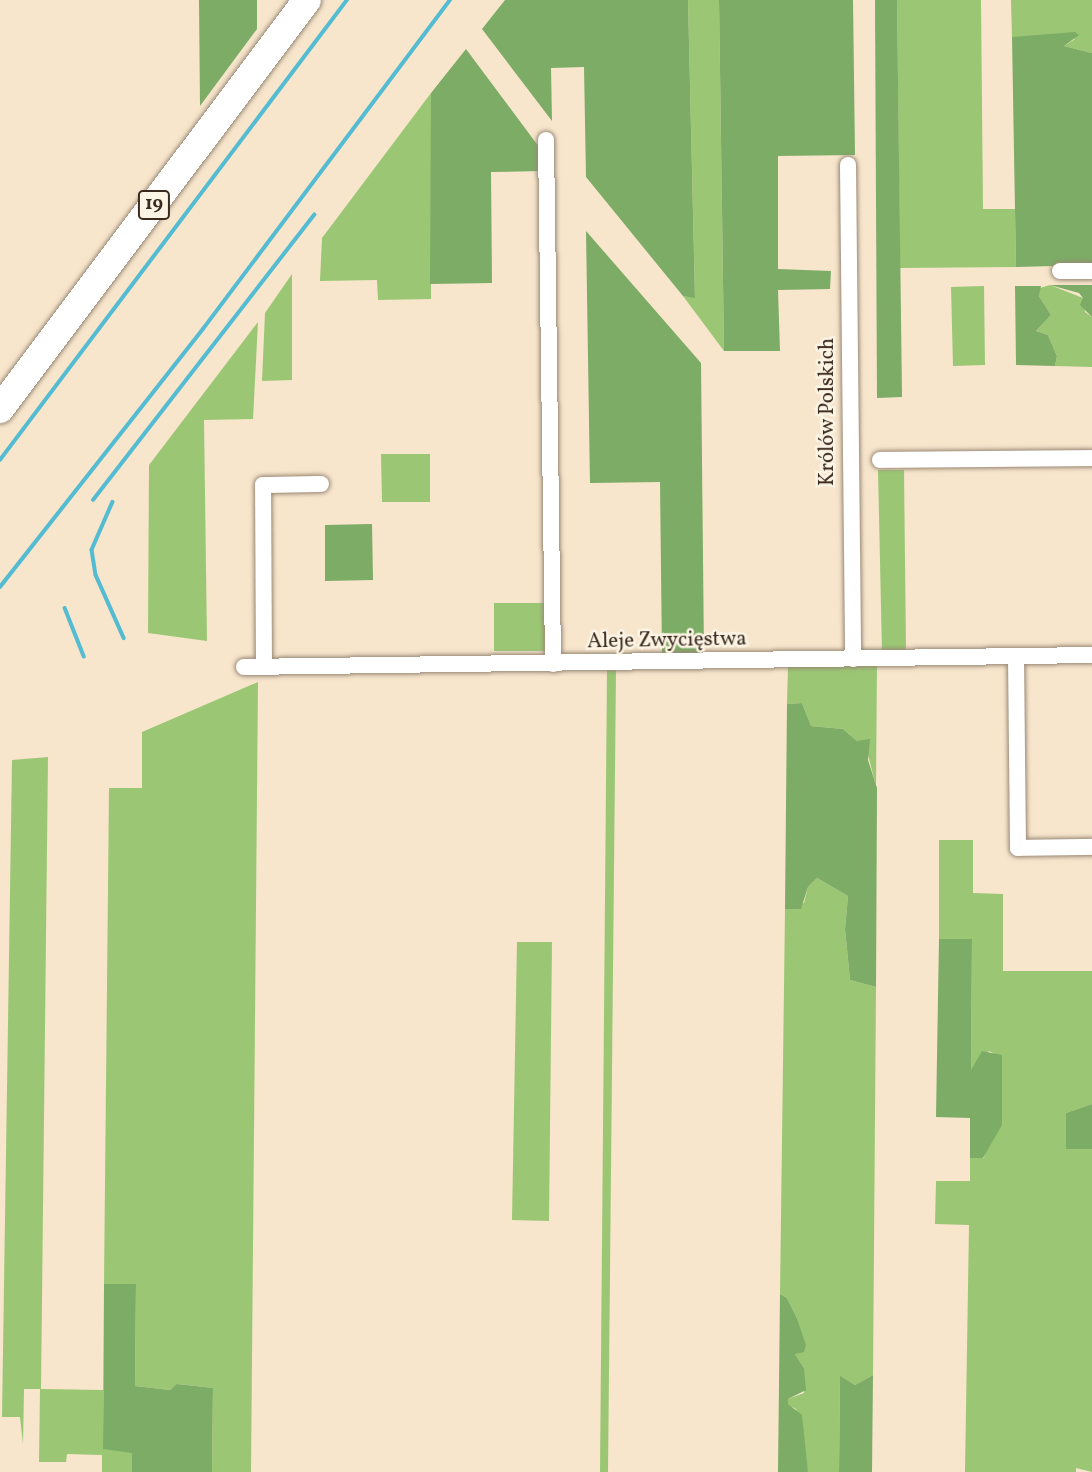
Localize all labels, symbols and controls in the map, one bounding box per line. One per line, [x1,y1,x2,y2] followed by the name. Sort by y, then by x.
[136,190,172,220] road number: 19
[815,338,841,486] street label: Królów Polskich
[587,627,747,655] street label: Aleje Zwycięstwa

